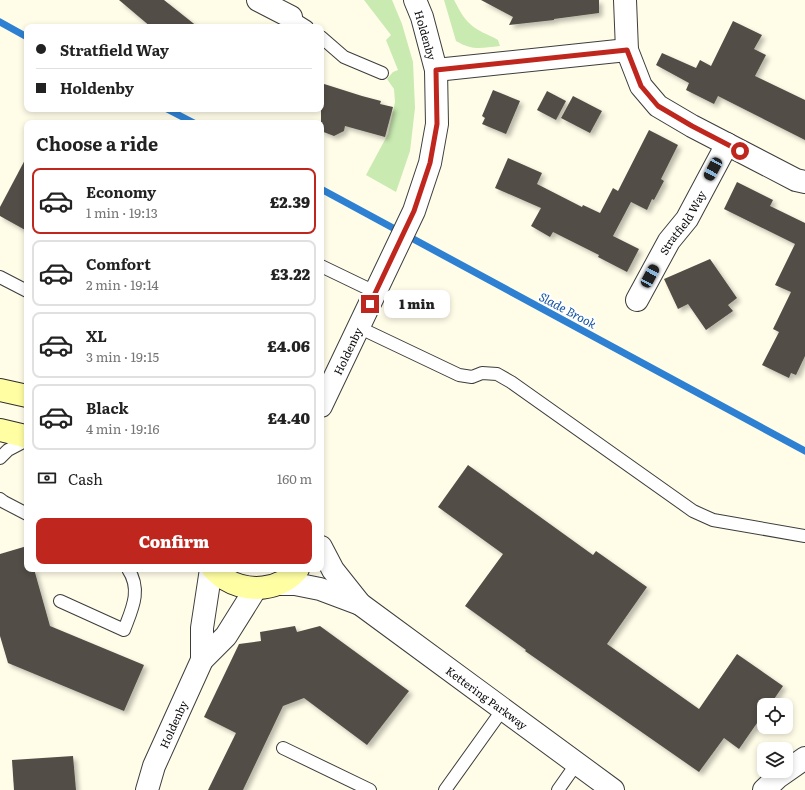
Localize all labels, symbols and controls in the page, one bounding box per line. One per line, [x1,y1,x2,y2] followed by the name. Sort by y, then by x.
[411,8,441,62] street label: Holdenby
[60,38,169,61] text: Stratfield Way
[60,76,134,99] text: Holdenby
[36,130,158,157] text: Choose a ride
[731,142,749,160] route start
[702,156,724,182] car
[86,180,156,203] text: Economy
[38,183,74,219] icon: car
[655,187,709,257] street label: Stratfield Way
[270,190,310,213] text: £2.39
[86,203,158,222] text: 1 min · 19:13
[86,252,151,275] text: Comfort
[38,255,74,291] icon: car
[270,262,310,285] text: £3.22
[639,263,661,289] car
[86,275,159,294] text: 2 min · 19:14
[536,287,600,333] water label: Slade Brook
[384,290,450,318] callout: 1 min
[399,294,435,313] text: 1 min
[361,295,379,313] route end
[86,324,107,347] text: XL
[329,324,366,377] street label: Holdenby
[38,327,74,363] icon: car
[267,334,310,357] text: £4.06
[86,347,159,366] text: 3 min · 19:15
[86,396,129,419] text: Black
[38,399,74,435] icon: car
[267,406,310,429] text: £4.40
[86,419,160,438] text: 4 min · 19:16
[36,467,58,489] icon: cash
[68,467,103,490] text: Cash
[277,469,312,488] text: 160 m
[36,518,312,564] button: Confirm
[443,662,532,733] street label: Kettering Parkway
[155,697,191,751] street label: Holdenby
[757,698,793,778] map controls
[757,698,793,734] button: locate
[757,742,793,778] button: layers

